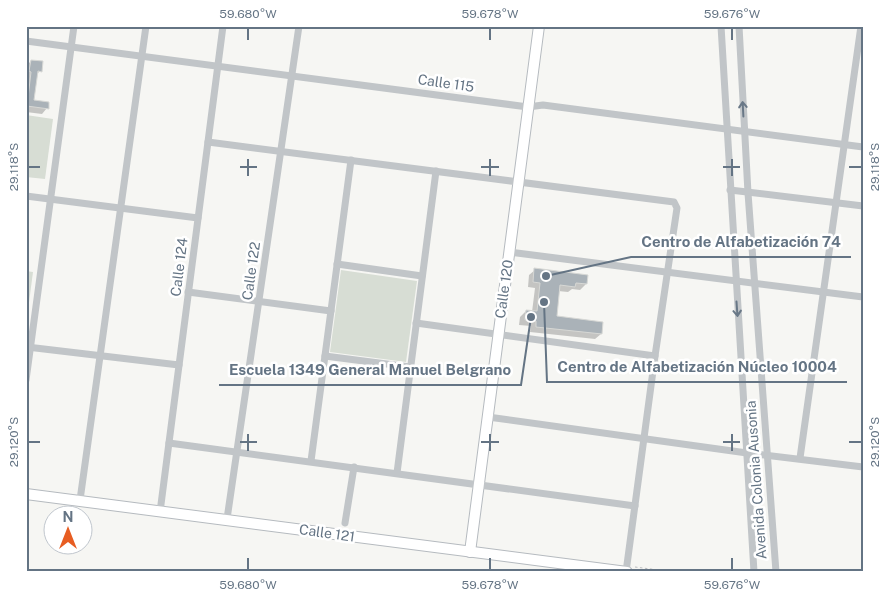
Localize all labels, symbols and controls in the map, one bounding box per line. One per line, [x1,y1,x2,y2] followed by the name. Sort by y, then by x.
[219,7,277,21] text: 59.680°W
[462,7,519,21] text: 59.678°W
[704,7,761,21] text: 59.676°W
[417,71,475,95] street label: Calle 115
[739,102,748,118] one-way arrow
[7,143,21,191] text: 29.118°S
[868,143,882,191] text: 29.118°S
[631,227,851,257] callout: Centro de Alfabetización 74
[641,233,841,250] text: Centro de Alfabetización 74
[167,236,191,297] street label: Calle 124
[239,241,263,301] street label: Calle 122
[492,259,516,319] street label: Calle 120
[733,300,742,316] one-way arrow
[547,352,847,382] callout: Centro de Alfabetización Núcleo 10004
[219,355,521,385] callout: Escuela 1349 General Manuel Belgrano
[557,358,837,375] text: Centro de Alfabetización Núcleo 10004
[229,361,511,378] text: Escuela 1349 General Manuel Belgrano
[742,400,770,560] street label: Avenida Colonia Ausonia
[7,417,21,467] text: 29.120°S
[868,417,882,467] text: 29.120°S
[42,506,92,556] north arrow
[63,509,73,525] text: N
[298,521,356,545] street label: Calle 121
[219,578,277,592] text: 59.680°W
[462,578,519,592] text: 59.678°W
[704,578,761,592] text: 59.676°W

